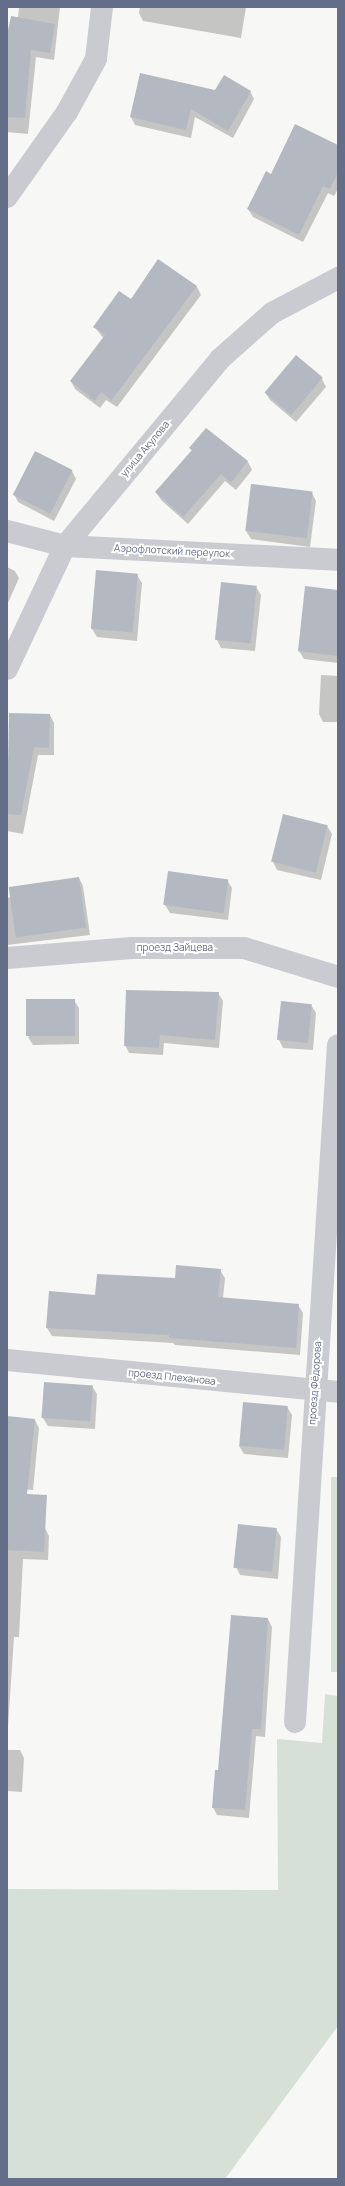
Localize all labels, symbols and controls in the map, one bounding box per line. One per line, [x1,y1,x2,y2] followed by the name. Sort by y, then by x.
[118,419,172,479] street label: улица Акулова
[114,542,230,560] street label: Аэрофлотский переулок
[137,942,213,954] street label: проезд Зайцева
[306,1341,324,1425] street label: проезд Фёдорова
[128,1366,216,1388] street label: проезд Плеханова

